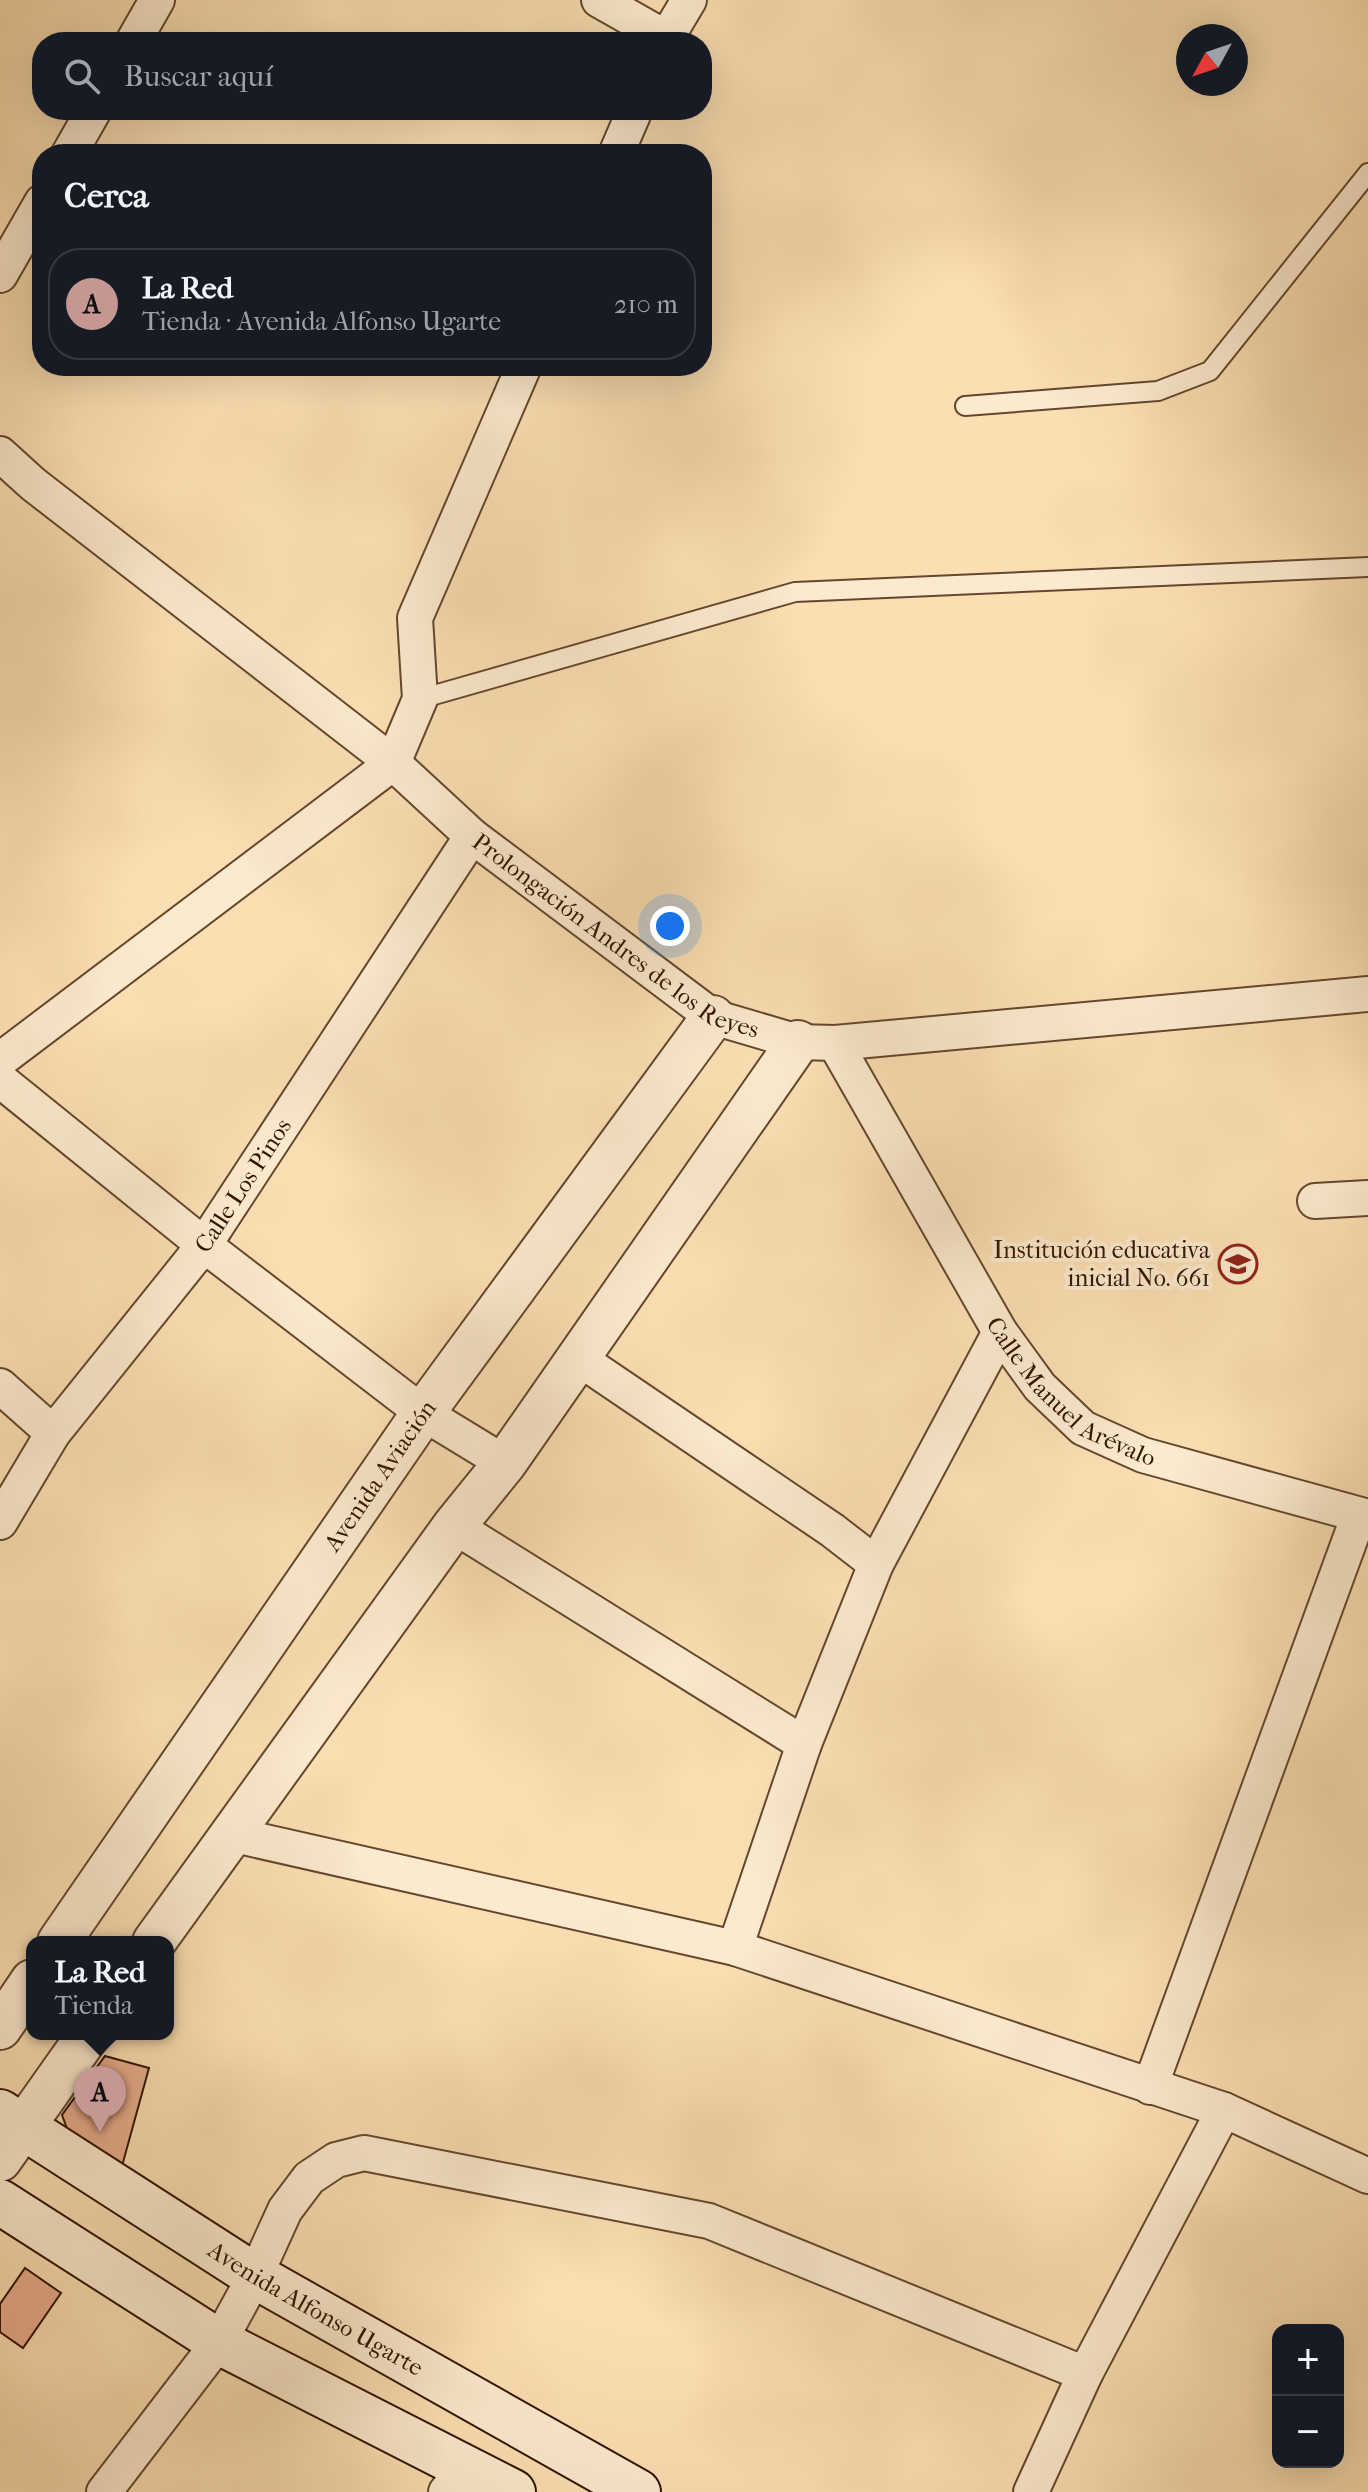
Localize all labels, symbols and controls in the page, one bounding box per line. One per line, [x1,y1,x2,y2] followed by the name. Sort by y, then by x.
[1176,24,1248,96] north arrow
[32,32,712,120] search box
[60,54,104,98] icon: search
[124,59,273,94] text: Buscar aquí
[64,176,149,216] text: Cerca
[142,271,233,306] text: La Red
[84,289,100,320] text: A
[614,289,678,320] text: 210 m
[142,306,501,337] text: Tienda · Avenida Alfonso Ugarte
[467,827,762,1044] street label: Prolongación Andres de los Reyes
[650,906,690,946] your location
[189,1113,297,1258] street label: Calle Los Pinos
[994,1236,1211,1292] place label: Institución educativa inicial No. 661
[1217,1243,1259,1285] school or university icon: Institución educativa inicial No. 661
[980,1312,1158,1472] street label: Calle Manuel Arévalo
[317,1395,442,1558] street label: Avenida Aviación
[26,1936,174,2040] popup
[54,1955,146,1990] text: La Red
[54,1990,133,2021] text: Tienda
[74,2066,126,2132] pin: A
[202,2235,428,2382] street label: Avenida Alfonso Ugarte
[1272,2324,1344,2468] map controls
[1272,2324,1344,2396] button: +
[1272,2396,1344,2468] button: −

